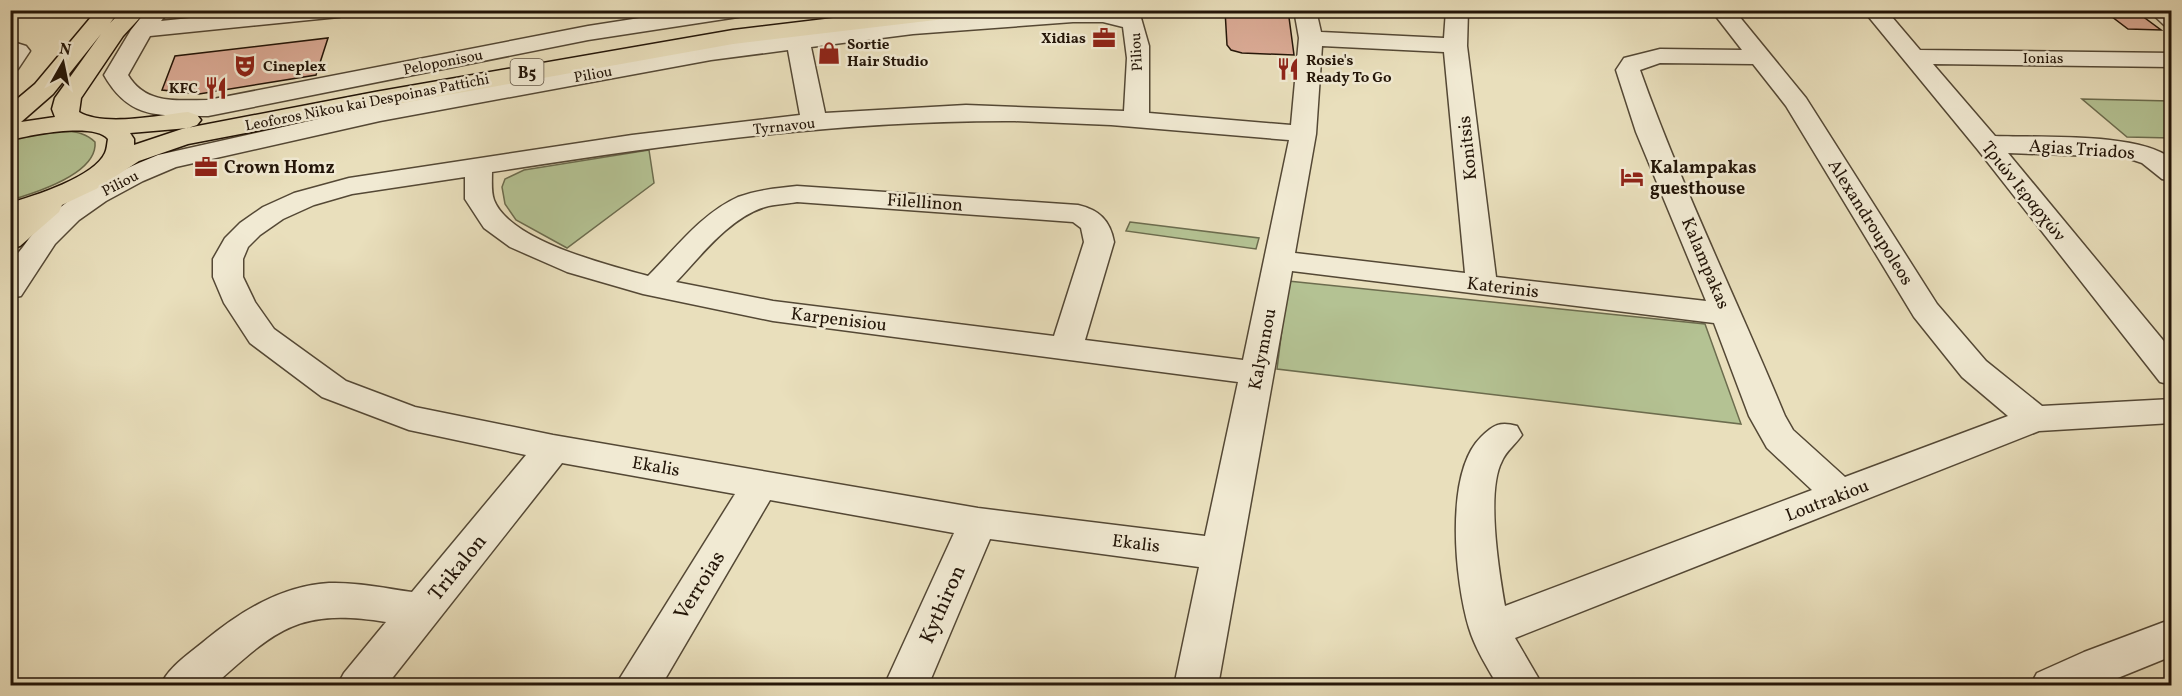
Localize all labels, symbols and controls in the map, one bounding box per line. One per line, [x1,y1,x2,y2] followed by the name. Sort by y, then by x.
[1091,25,1117,51] office icon: Xidias
[1041,29,1086,50] place label: Xidias
[1126,32,1149,72] street label: Piliou
[33,33,93,93] north arrow
[847,35,929,73] place label: Sortie Hair Studio
[58,38,73,62] text: N
[816,40,842,66] shop icon: Sortie Hair Studio
[402,45,485,81] street label: Peloponisou
[2023,49,2063,70] street label: Ionias
[1306,51,1392,89] place label: Rosie's Ready To Go
[232,53,258,79] theatre icon: Cineplex
[1275,56,1301,82] restaurant icon: Rosie's Ready To Go
[263,57,326,78] place label: Cineplex
[510,59,544,85] road number: B5
[572,62,614,89] street label: Piliou
[243,69,491,137] street label: Leoforos Nikou kai Despoinas Pattichi
[203,75,229,101] restaurant icon: KFC
[169,79,198,100] place label: KFC
[752,114,816,141] street label: Tyrnavou
[1453,115,1484,181] street label: Konitsis
[2028,134,2136,167] street label: Agias Triados
[1975,137,2071,247] street label: Τριών Ιεραρχών
[193,154,219,180] office icon: Crown Homz
[1821,155,1918,290] street label: Alexandroupoleos
[224,156,335,181] place label: Crown Homz
[1650,156,1756,202] place label: Kalampakas guesthouse
[1619,164,1645,190] hotel icon: Kalampakas guesthouse
[99,166,143,202] street label: Piliou
[886,188,964,219] street label: Filellinon
[1674,214,1735,313] street label: Kalampakas
[1465,272,1540,305] street label: Katerinis
[789,302,888,339] street label: Karpenisiou
[1243,306,1284,392] street label: Kalymnou
[630,451,682,484] street label: Ekalis
[1782,474,1873,529] street label: Loutrakiou
[422,528,494,608] street label: Trikalon
[1110,529,1161,560] street label: Ekalis
[668,545,733,626] street label: Verroias
[913,561,973,648] street label: Kythiron

